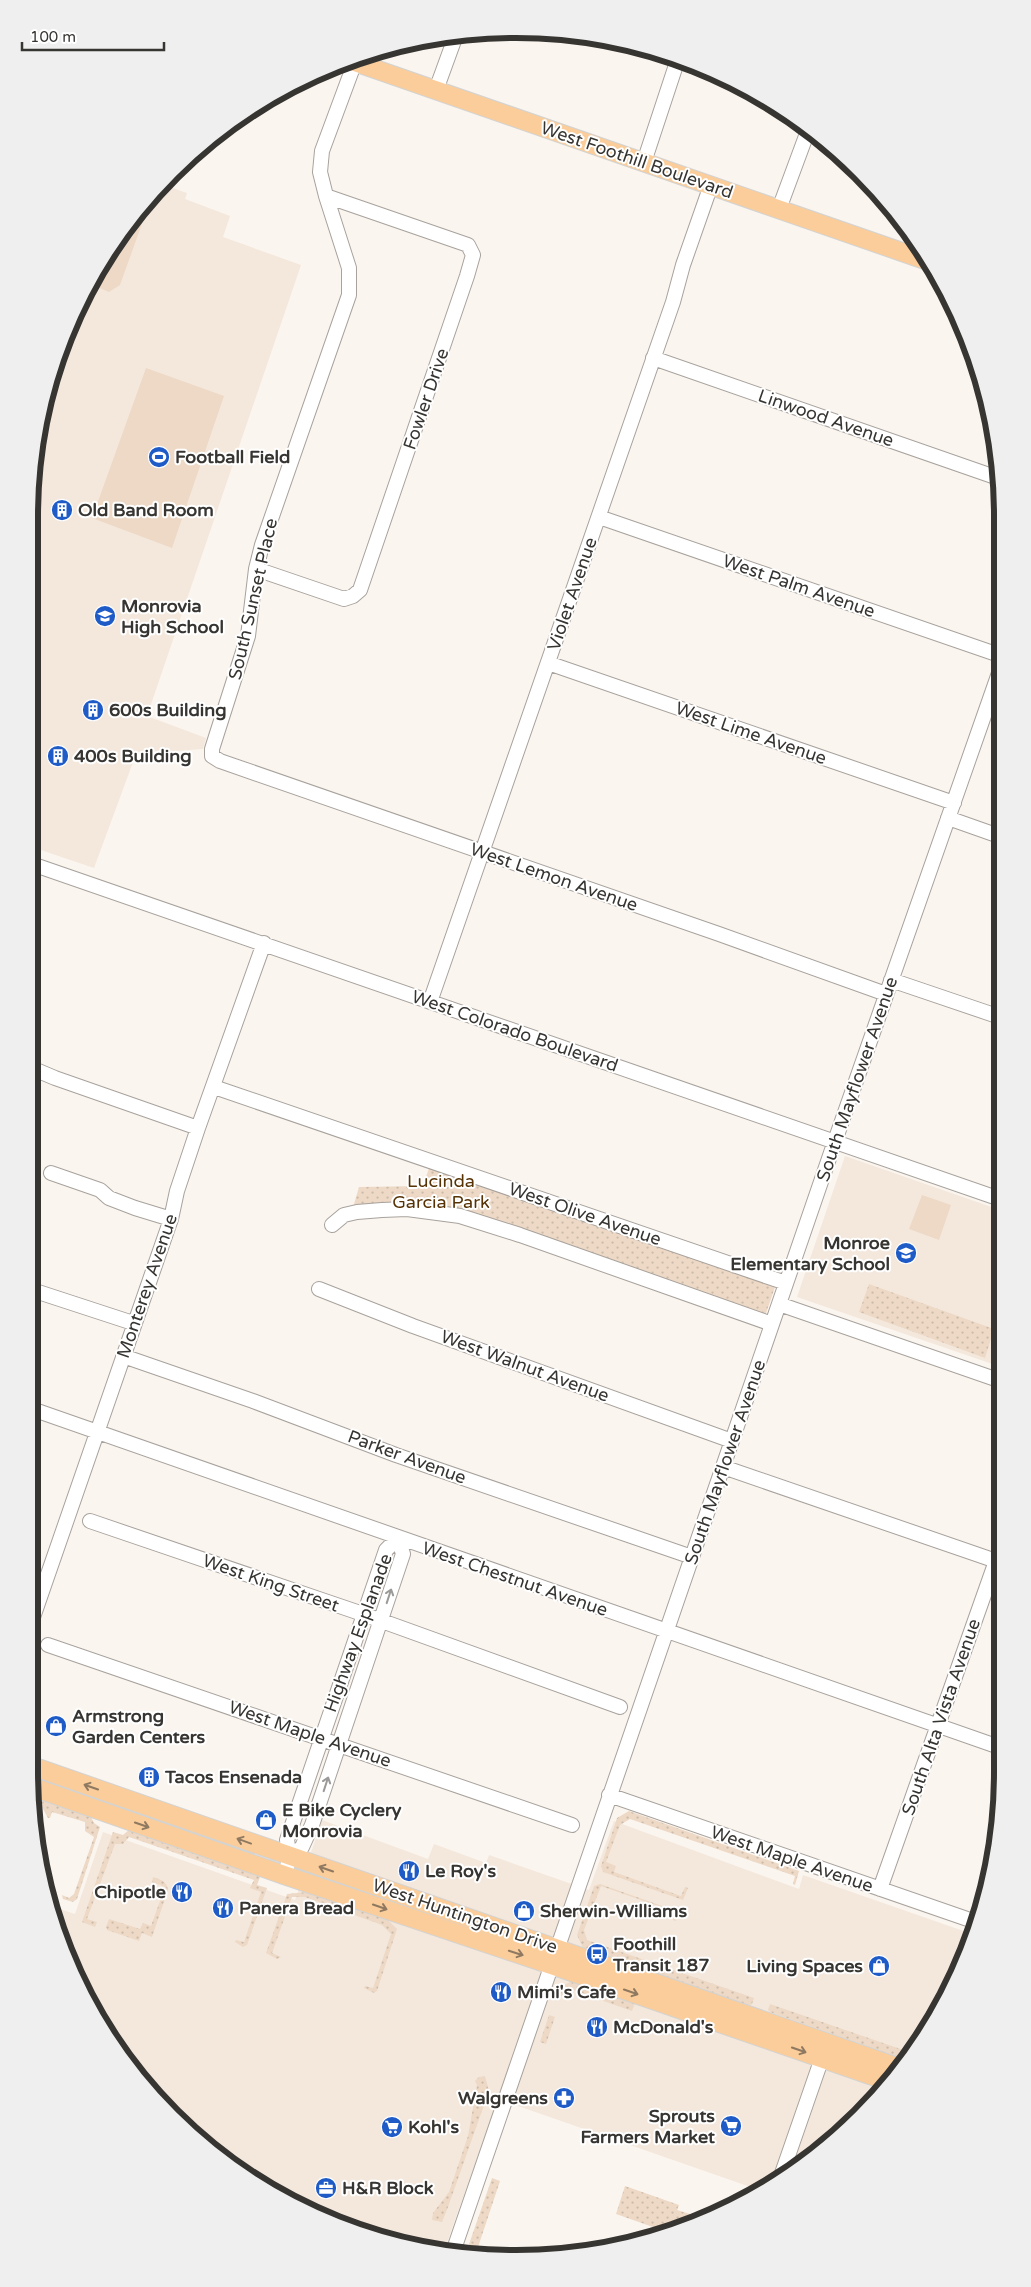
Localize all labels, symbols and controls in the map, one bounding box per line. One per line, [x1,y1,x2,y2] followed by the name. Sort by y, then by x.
[22,20,165,52] scale bar
[30,28,76,46] text: 100 m
[538,117,736,203] street label: West Foothill Boulevard
[398,345,454,453] street label: Fowler Drive
[755,384,897,452] street label: Linwood Avenue
[147,445,171,469] sports icon: Football Field
[175,446,290,468] place label: Football Field
[50,498,74,522] building icon: Old Band Room
[78,499,214,521] place label: Old Band Room
[224,516,282,682] street label: South Sunset Place
[542,534,602,654] street label: Violet Avenue
[720,550,878,622] street label: West Palm Avenue
[121,595,224,638] place label: Monrovia High School
[93,604,117,628] school or university icon: Monrovia High School
[673,697,829,769] street label: West Lime Avenue
[81,698,105,722] building icon: 600s Building
[109,699,227,721] place label: 600s Building
[46,744,70,768] building icon: 400s Building
[74,745,192,767] place label: 400s Building
[467,838,641,916] street label: West Lemon Avenue
[812,974,902,1184] street label: South Mayflower Avenue
[409,985,621,1077] street label: West Colorado Boulevard
[392,1170,490,1213] park label: Lucinda Garcia Park
[506,1178,664,1250] street label: West Olive Avenue
[112,1211,182,1361] street label: Monterey Avenue
[730,1232,890,1275] place label: Monroe Elementary School
[894,1241,918,1265] school or university icon: Monroe Elementary School
[438,1325,612,1407] street label: West Walnut Avenue
[680,1357,770,1567] street label: South Mayflower Avenue
[345,1425,469,1489] street label: Parker Avenue
[419,1537,611,1621] street label: West Chestnut Avenue
[200,1549,342,1617] street label: West King Street
[319,1551,397,1715] street label: Highway Esplanade
[385,1589,394,1605] one-way arrow
[897,1616,985,1818] street label: South Alta Vista Avenue
[226,1696,394,1772] street label: West Maple Avenue
[72,1705,206,1748] place label: Armstrong Garden Centers
[44,1714,68,1738] shop icon: Armstrong Garden Centers
[137,1765,161,1789] building icon: Tacos Ensenada
[164,1766,302,1788] place label: Tacos Ensenada
[322,1776,331,1792] one-way arrow
[84,1782,99,1791] one-way arrow
[282,1799,402,1842] place label: E Bike Cyclery Monrovia
[254,1808,278,1832] shop icon: E Bike Cyclery Monrovia
[134,1821,149,1830] one-way arrow
[708,1821,876,1897] street label: West Maple Avenue
[237,1836,253,1845] one-way arrow
[397,1859,421,1883] restaurant icon: Le Roy's
[425,1860,497,1882] place label: Le Roy's
[319,1864,334,1873] one-way arrow
[370,1874,560,1958] street label: West Huntington Drive
[170,1880,194,1904] restaurant icon: Chipotle
[94,1881,166,1903] place label: Chipotle
[211,1896,235,1920] restaurant icon: Panera Bread
[239,1897,354,1919] place label: Panera Bread
[512,1899,536,1923] shop icon: Sherwin-Williams
[540,1900,688,1922] place label: Sherwin-Williams
[372,1903,387,1912] one-way arrow
[612,1933,709,1976] place label: Foothill Transit 187
[585,1942,609,1966] bus stop icon: Foothill Transit 187
[507,1948,523,1958] one-way arrow
[867,1954,891,1978] shop icon: Living Spaces
[746,1955,863,1977] place label: Living Spaces
[489,1980,513,2004] restaurant icon: Mimi's Cafe
[517,1981,616,2003] place label: Mimi's Cafe
[622,1988,638,1997] one-way arrow
[585,2015,609,2039] restaurant icon: McDonald's
[613,2016,714,2038] place label: McDonald's
[791,2045,807,2055] one-way arrow
[552,2086,576,2110] pharmacy icon: Walgreens
[458,2087,548,2109] place label: Walgreens
[580,2105,715,2148] place label: Sprouts Farmers Market
[719,2114,743,2138] supermarket icon: Sprouts Farmers Market
[380,2115,404,2139] supermarket icon: Kohl's
[408,2116,459,2138] place label: Kohl's
[314,2176,338,2200] office icon: H&R Block
[342,2177,434,2199] place label: H&R Block

